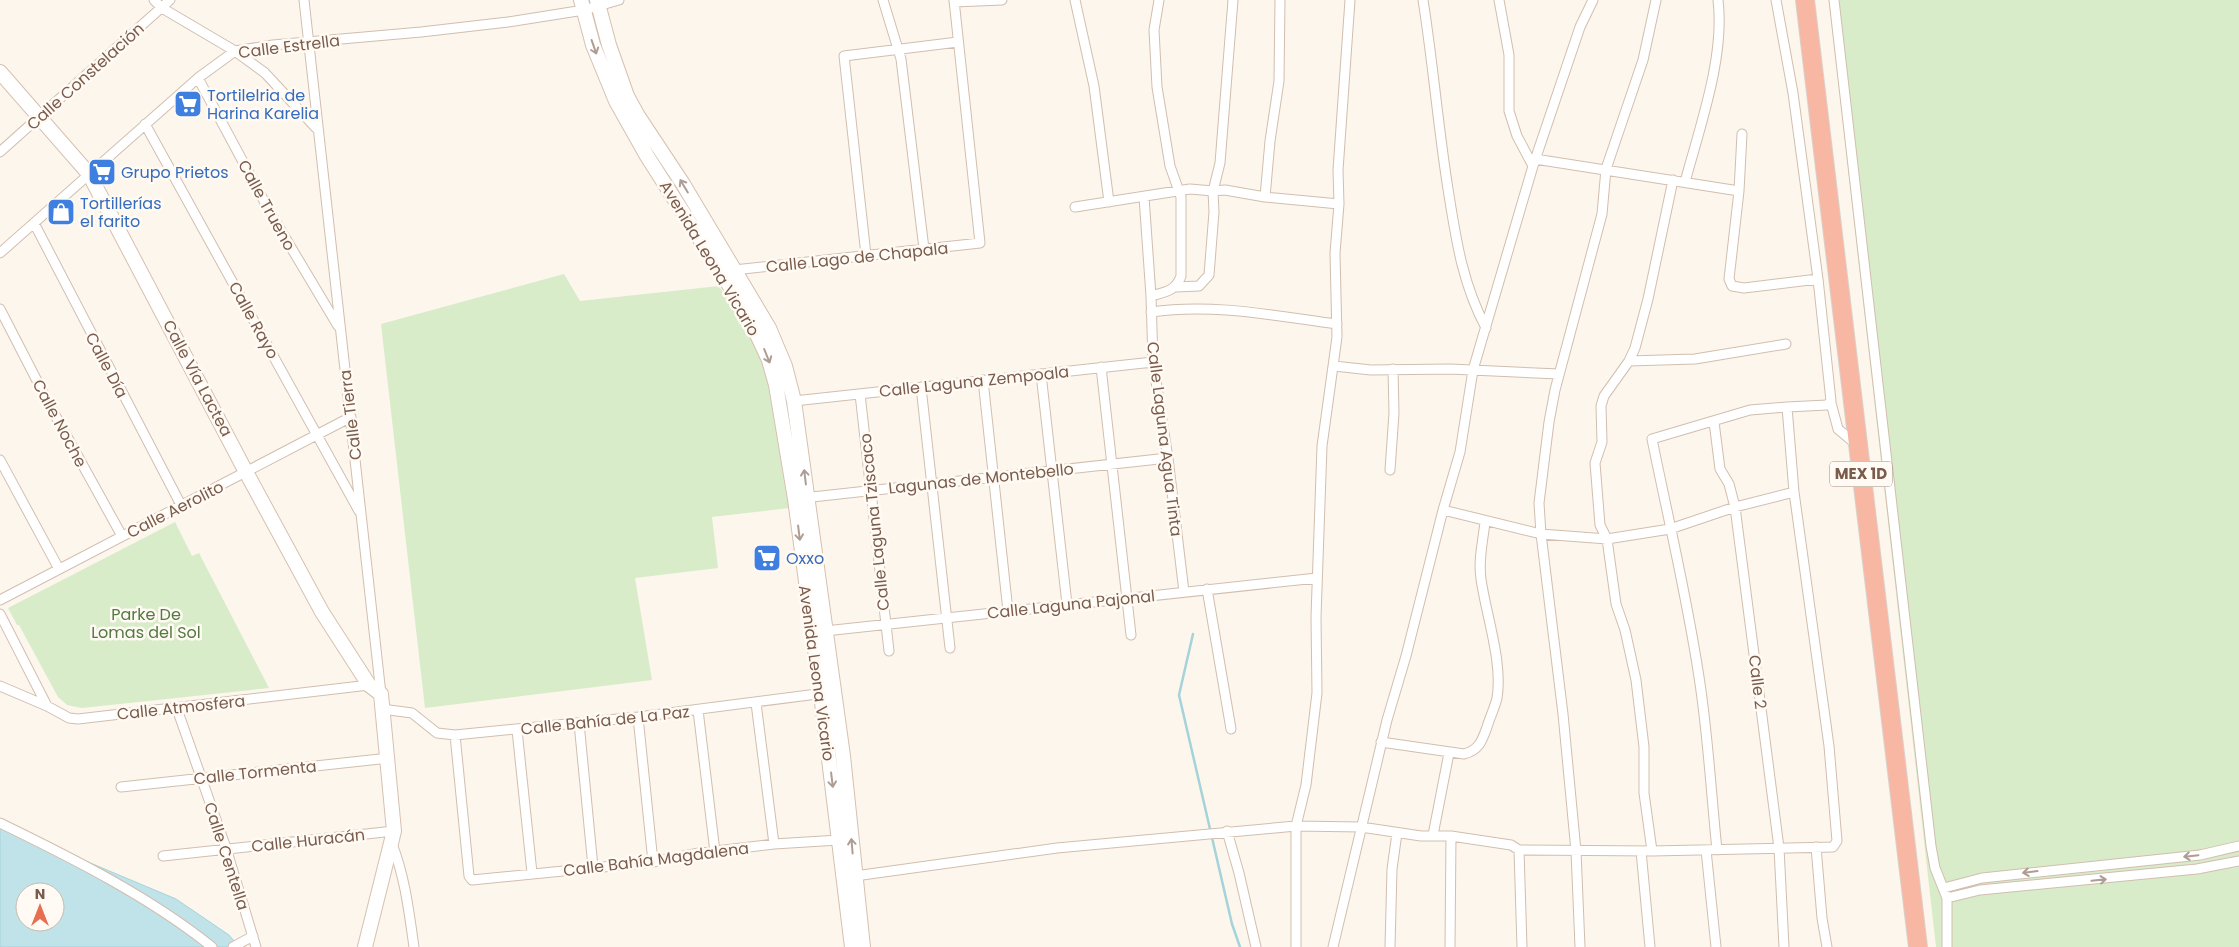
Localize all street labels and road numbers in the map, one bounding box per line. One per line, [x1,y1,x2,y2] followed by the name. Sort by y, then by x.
[22,17,149,135] street label: Calle Constelación
[237,29,341,64] street label: Calle Estrella
[232,156,301,255] street label: Calle Trueno
[654,176,765,340] street label: Avenida Leona Vicario
[765,236,949,279] street label: Calle Lago de Chapala
[223,277,284,363] street label: Calle Rayo
[157,316,238,441] street label: Calle Vía Lactea
[80,328,133,402] street label: Calle Día
[1141,341,1188,538] street label: Calle Laguna Agua Tinta
[878,360,1070,403] street label: Calle Laguna Zempoala
[334,369,367,461] street label: Calle Tierra
[27,375,92,471] street label: Calle Noche
[854,432,895,612] street label: Calle Laguna Tziscaco
[887,457,1075,500] street label: Lagunas de Montebello
[1830,462,1892,486] road number: MEX 1D
[123,475,228,544] street label: Calle Aerolito
[793,584,840,763] street label: Avenida Leona Vicario
[986,584,1156,625] street label: Calle Laguna Pajonal
[1743,654,1772,710] street label: Calle 2
[116,689,246,726] street label: Calle Atmosfera
[520,700,691,741] street label: Calle Bahía de La Paz
[192,755,318,790] street label: Calle Tormenta
[198,799,255,913] street label: Calle Centella
[250,823,366,858] street label: Calle Huracán
[562,837,750,882] street label: Calle Bahía Magdalena

